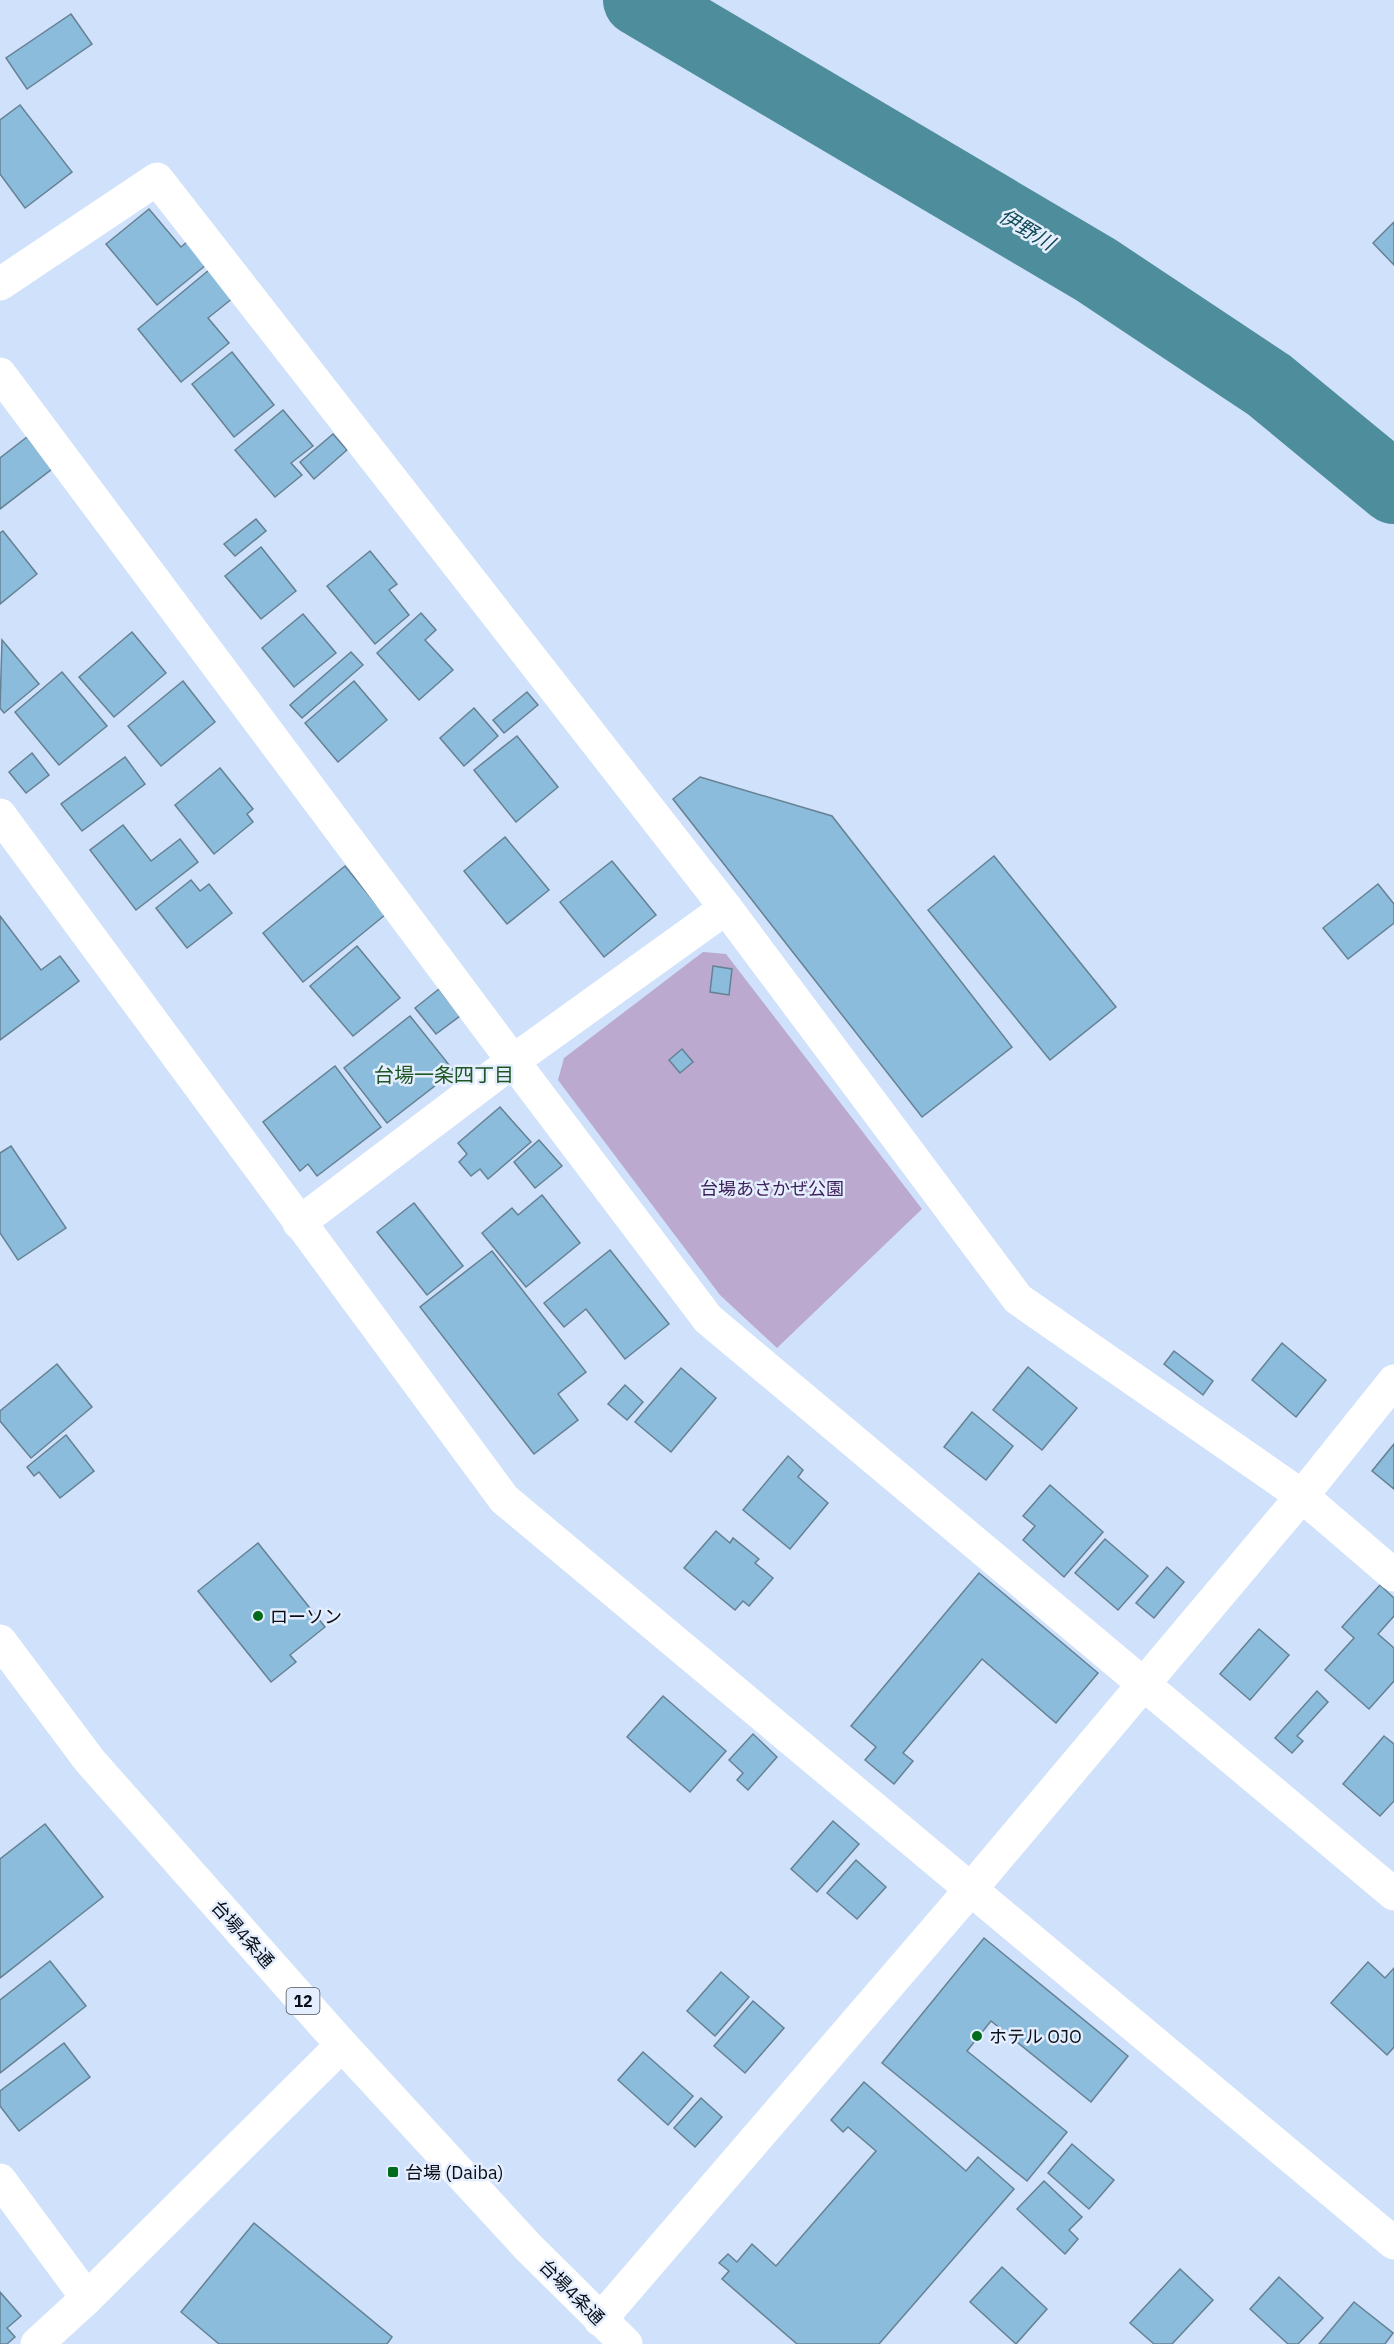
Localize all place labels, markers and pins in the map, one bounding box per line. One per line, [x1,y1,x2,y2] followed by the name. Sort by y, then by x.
[270,1605,342,1628] place label: ローソン
[251,1609,265,1623] marker: ローソン
[989,2025,1082,2048] place label: ホテル OJO
[970,2029,984,2043] marker: ホテル OJO
[405,2161,504,2184] place label: 台場 (Daiba)
[386,2165,400,2179] marker: 台場 (Daiba)

